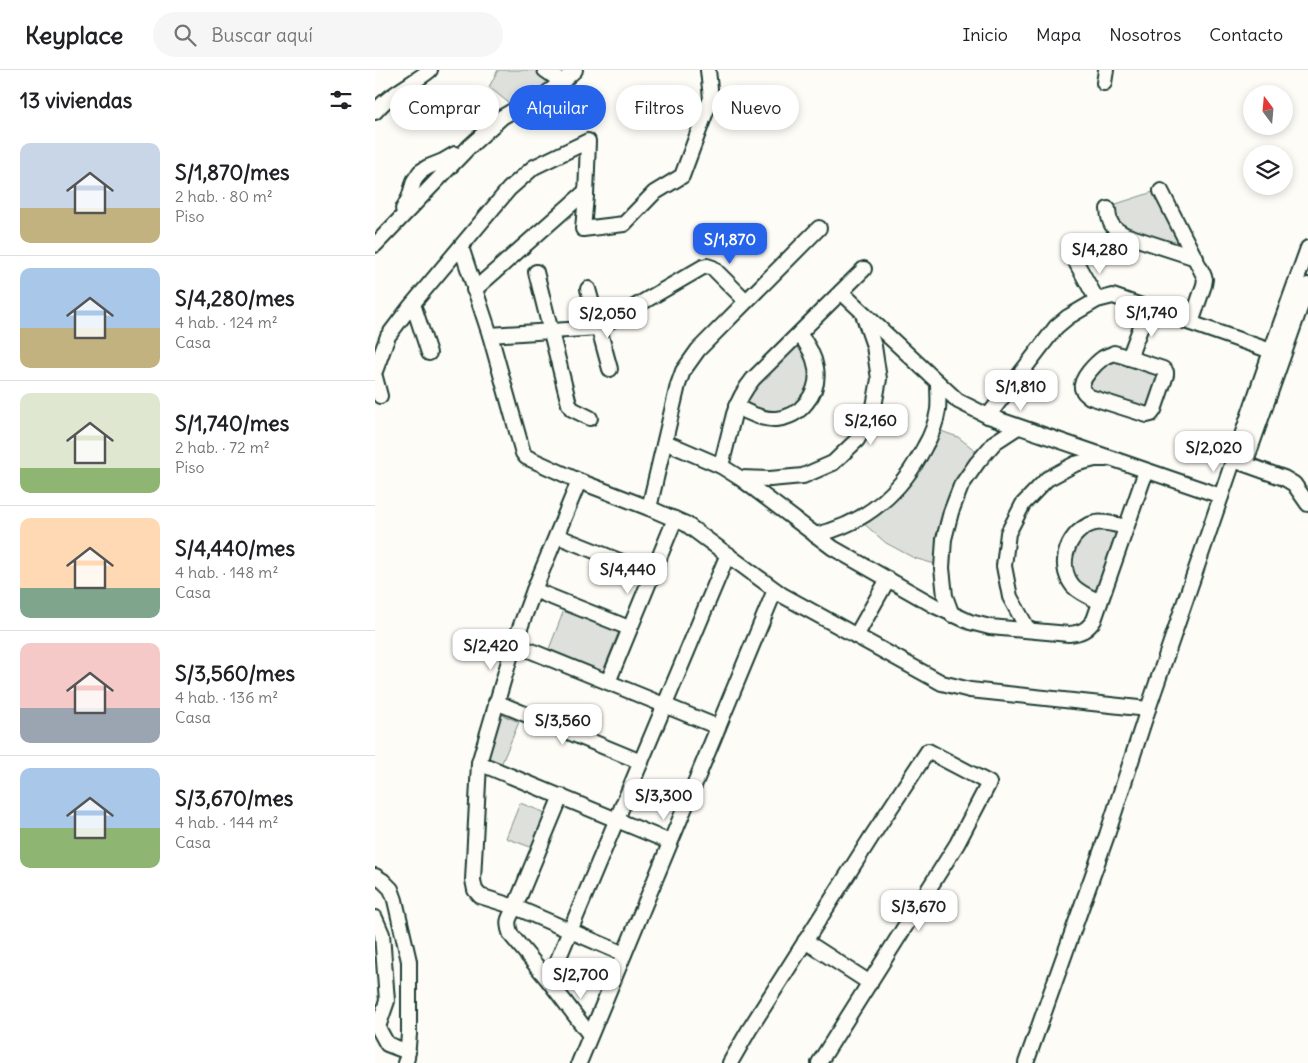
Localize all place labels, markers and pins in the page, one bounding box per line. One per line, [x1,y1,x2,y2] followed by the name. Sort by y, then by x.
[684,222,776,265] pin: S/1,870
[1054,232,1146,275] pin: S/4,280
[562,296,654,339] pin: S/2,050
[1106,296,1198,338] pin: S/1,740
[975,370,1067,412] pin: S/1,810
[825,404,917,446] pin: S/2,160
[1168,430,1260,473] pin: S/2,020
[582,552,674,595] pin: S/4,440
[445,628,537,671] pin: S/2,420
[517,704,609,746] pin: S/3,560
[618,778,710,821] pin: S/3,300
[873,890,965,932] pin: S/3,670
[535,958,627,1000] pin: S/2,700

